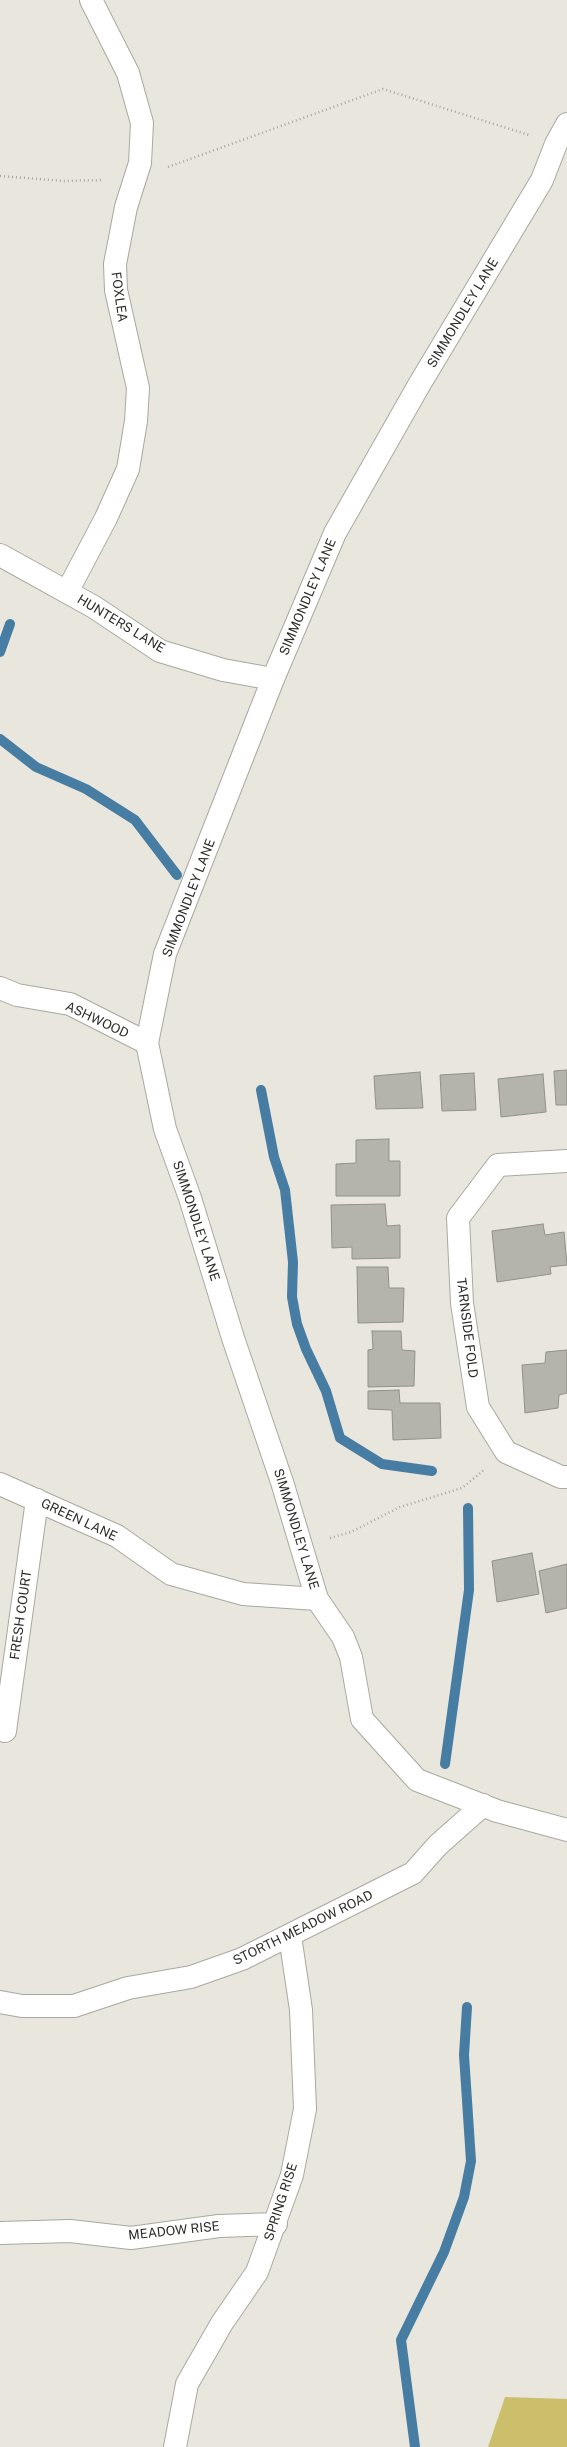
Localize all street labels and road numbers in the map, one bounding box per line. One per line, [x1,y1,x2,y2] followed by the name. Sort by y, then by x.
[424,255,502,371] street label: SIMMONDLEY LANE
[108,271,130,323] street label: FOXLEA
[276,536,340,658] street label: SIMMONDLEY LANE
[74,592,168,656] street label: HUNTERS LANE
[159,837,219,959] street label: SIMMONDLEY LANE
[63,999,131,1041] street label: ASHWOOD
[169,1159,223,1283] street label: SIMMONDLEY LANE
[453,1277,481,1379] street label: TARNSIDE FOLD
[270,1467,322,1591] street label: SIMMONDLEY LANE
[38,1496,120,1544] street label: GREEN LANE
[7,1569,35,1661] street label: FRESH COURT
[230,1887,376,1969] street label: STORTH MEADOW ROAD
[261,2161,301,2243] street label: SPRING RISE
[128,2218,220,2244] street label: MEADOW RISE

